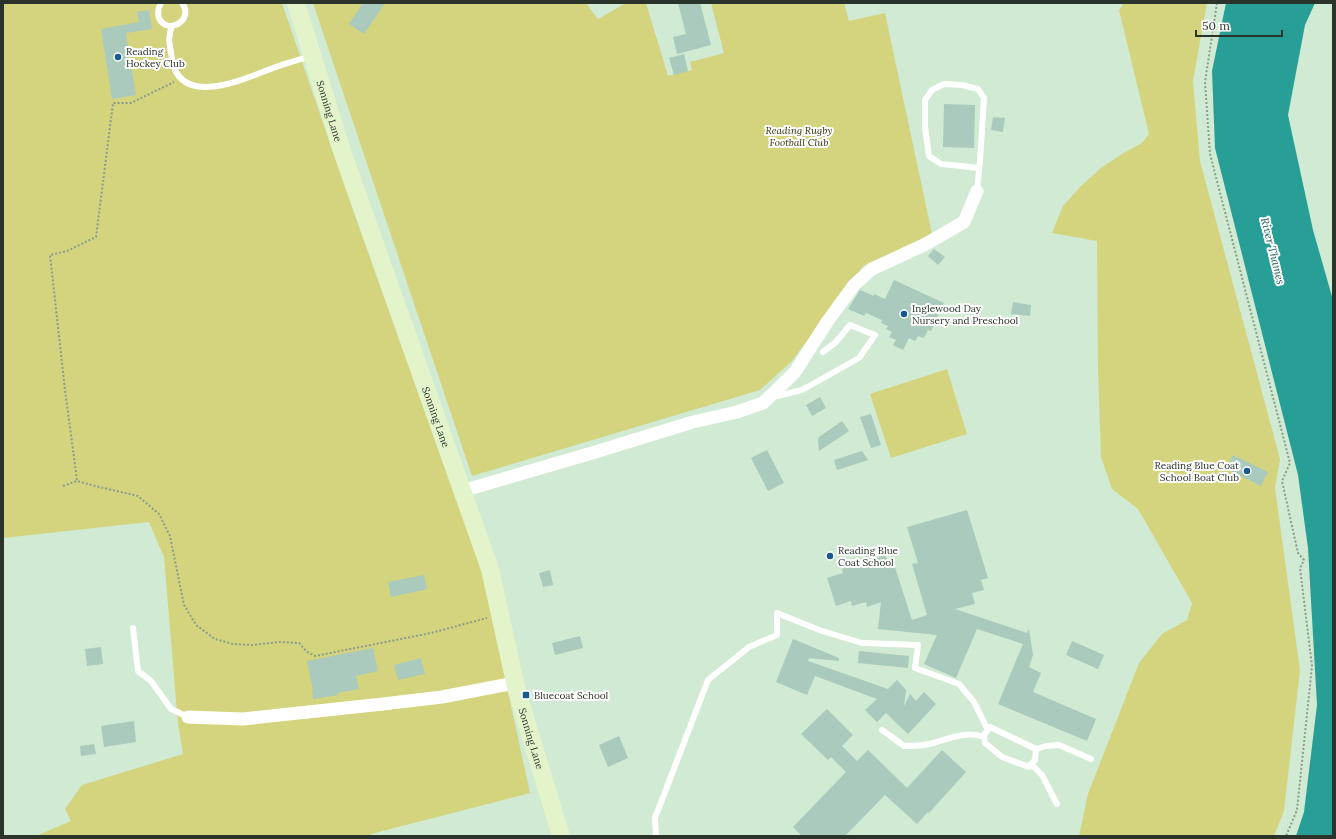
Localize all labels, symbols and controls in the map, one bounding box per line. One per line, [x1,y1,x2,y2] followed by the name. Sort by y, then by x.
[1196,12,1282,38] scale bar
[1202,18,1230,33] text: 50 m
[126,45,185,70] place label: Reading Hockey Club
[113,52,123,62] marker: Reading Hockey Club
[313,79,345,144] street label: Sonning Lane
[766,124,832,149] park label: Reading Rugby Football Club
[1258,216,1288,286] water label: River Thames
[912,302,1019,327] place label: Inglewood Day Nursery and Preschool
[899,309,909,319] marker: Inglewood Day Nursery and Preschool
[419,385,453,450] street label: Sonning Lane
[1155,459,1239,484] place label: Reading Blue Coat School Boat Club
[1242,466,1252,476] marker: Reading Blue Coat School Boat Club
[838,544,899,569] place label: Reading Blue Coat School
[825,551,835,561] marker: Reading Blue Coat School
[534,689,609,702] place label: Bluecoat School
[521,690,531,700] marker: Bluecoat School
[516,706,547,771] street label: Sonning Lane

